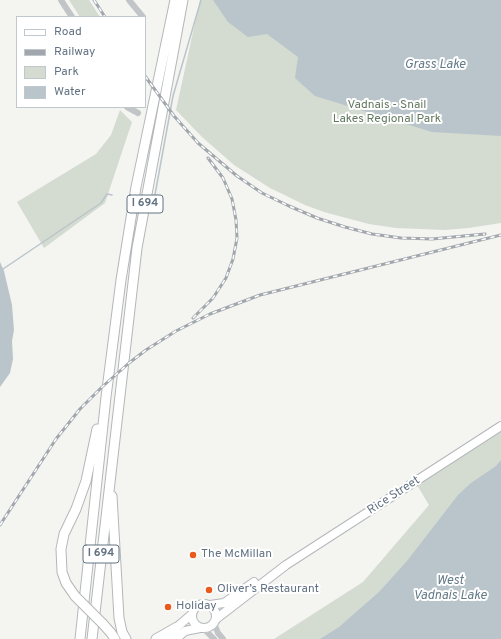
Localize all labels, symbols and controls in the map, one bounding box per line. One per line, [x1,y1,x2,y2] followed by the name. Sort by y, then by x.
[16,16,146,108] legend
[54,24,82,40] text: Road
[54,44,95,60] text: Railway
[404,57,466,73] water label: Grass Lake
[54,64,79,80] text: Park
[54,84,86,100] text: Water
[333,99,441,127] park label: Vadnais - Snail Lakes Regional Park
[127,195,163,213] road number: I 694
[365,474,423,518] street label: Rice Street
[83,545,119,563] road number: I 694
[201,548,272,562] place label: The McMillan
[188,550,198,560] marker: The McMillan
[413,573,487,604] water label: West Vadnais Lake
[217,583,319,597] place label: Oliver’s Restaurant
[204,585,214,595] marker: Oliver’s Restaurant
[176,600,217,614] place label: Holiday
[163,602,173,612] marker: Holiday

